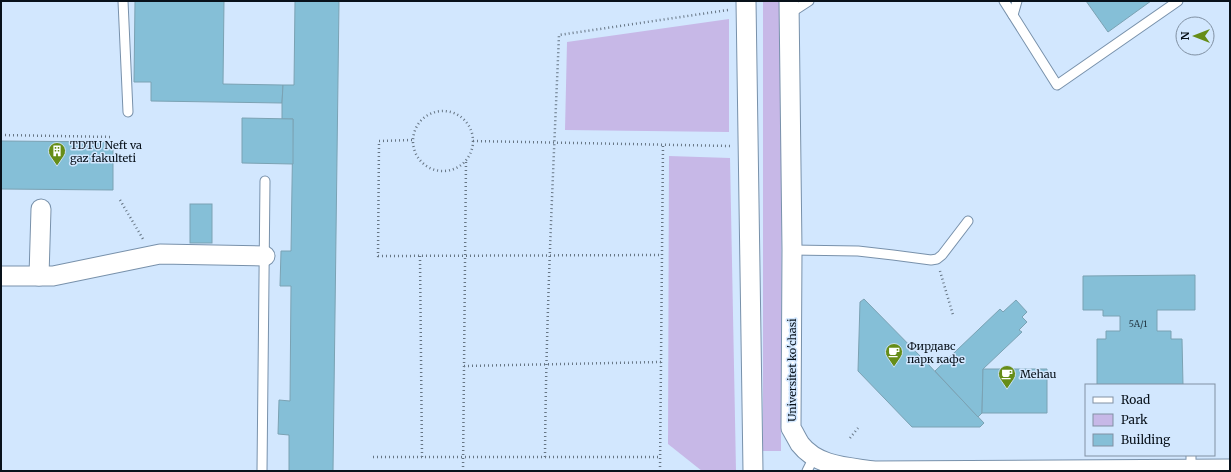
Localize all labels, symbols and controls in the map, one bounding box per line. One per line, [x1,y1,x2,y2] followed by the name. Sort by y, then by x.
[1175,16,1215,56] north arrow
[1178,31,1192,40] text: N
[70,138,142,165] place label: TDTU Neft va gaz fakulteti
[47,141,67,166] building icon: TDTU Neft va gaz fakulteti
[785,318,799,422] street label: Universitet ko'chasi
[1129,318,1147,329] house number: 5A/1
[907,339,965,366] place label: Фирдавс парк кафе
[884,342,904,367] cafe icon: Фирдавс парк кафе
[997,364,1017,389] cafe icon: Mehau
[1020,367,1056,381] place label: Mehau
[1085,384,1215,456] legend
[1121,392,1150,407] text: Road
[1121,412,1148,427] text: Park
[1121,432,1171,447] text: Building

